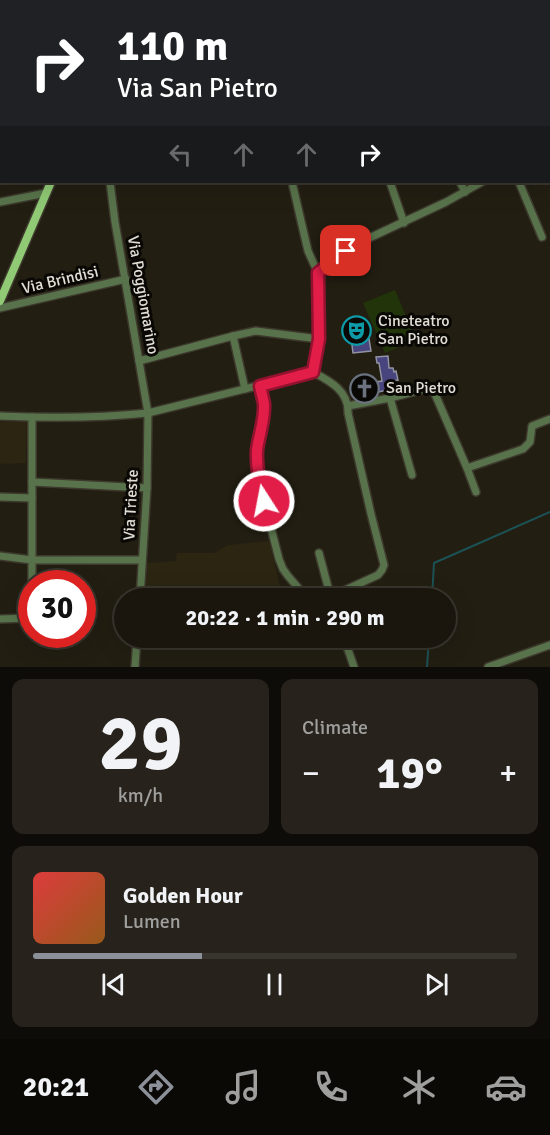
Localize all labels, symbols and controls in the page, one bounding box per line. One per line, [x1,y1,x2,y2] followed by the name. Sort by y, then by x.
[117,21,228,72] text: 110 m
[18,24,96,102] icon: right
[117,72,278,105] text: Via San Pietro
[164,138,197,171] icon: left
[227,138,260,171] icon: ahead
[290,138,323,171] icon: ahead
[353,138,386,171] icon: right
[320,225,371,276] pin
[123,234,163,356] street label: Via Poggiomarino
[329,234,362,267] icon: arrive
[20,261,100,299] street label: Via Brindisi
[378,311,450,349] place label: Cineteatro San Pietro
[341,314,373,346] theatre icon: Cineteatro San Pietro
[349,372,381,404] church icon: San Pietro
[386,378,456,398] place label: San Pietro
[119,469,143,541] street label: Via Trieste
[232,469,296,533] position arrow
[18,570,96,648] speed limit sign: 30
[185,604,385,631] text: 20:22 · 1 min · 290 m
[98,696,183,792] text: 29
[302,715,368,740] text: Climate
[376,746,443,801] text: 19°
[302,753,320,794] text: −
[499,753,517,794] text: +
[118,783,163,808] text: km/h
[123,882,243,909] text: Golden Hour
[123,909,181,934] text: Lumen
[97,968,130,1001] icon: previous
[258,968,291,1001] icon: pause
[420,968,453,1001] icon: next
[135,1066,177,1108] icon: directions
[222,1066,264,1108] icon: music
[310,1066,352,1108] icon: phone
[398,1066,440,1108] icon: climate
[485,1066,527,1108] icon: car
[23,1071,89,1104] text: 20:21

